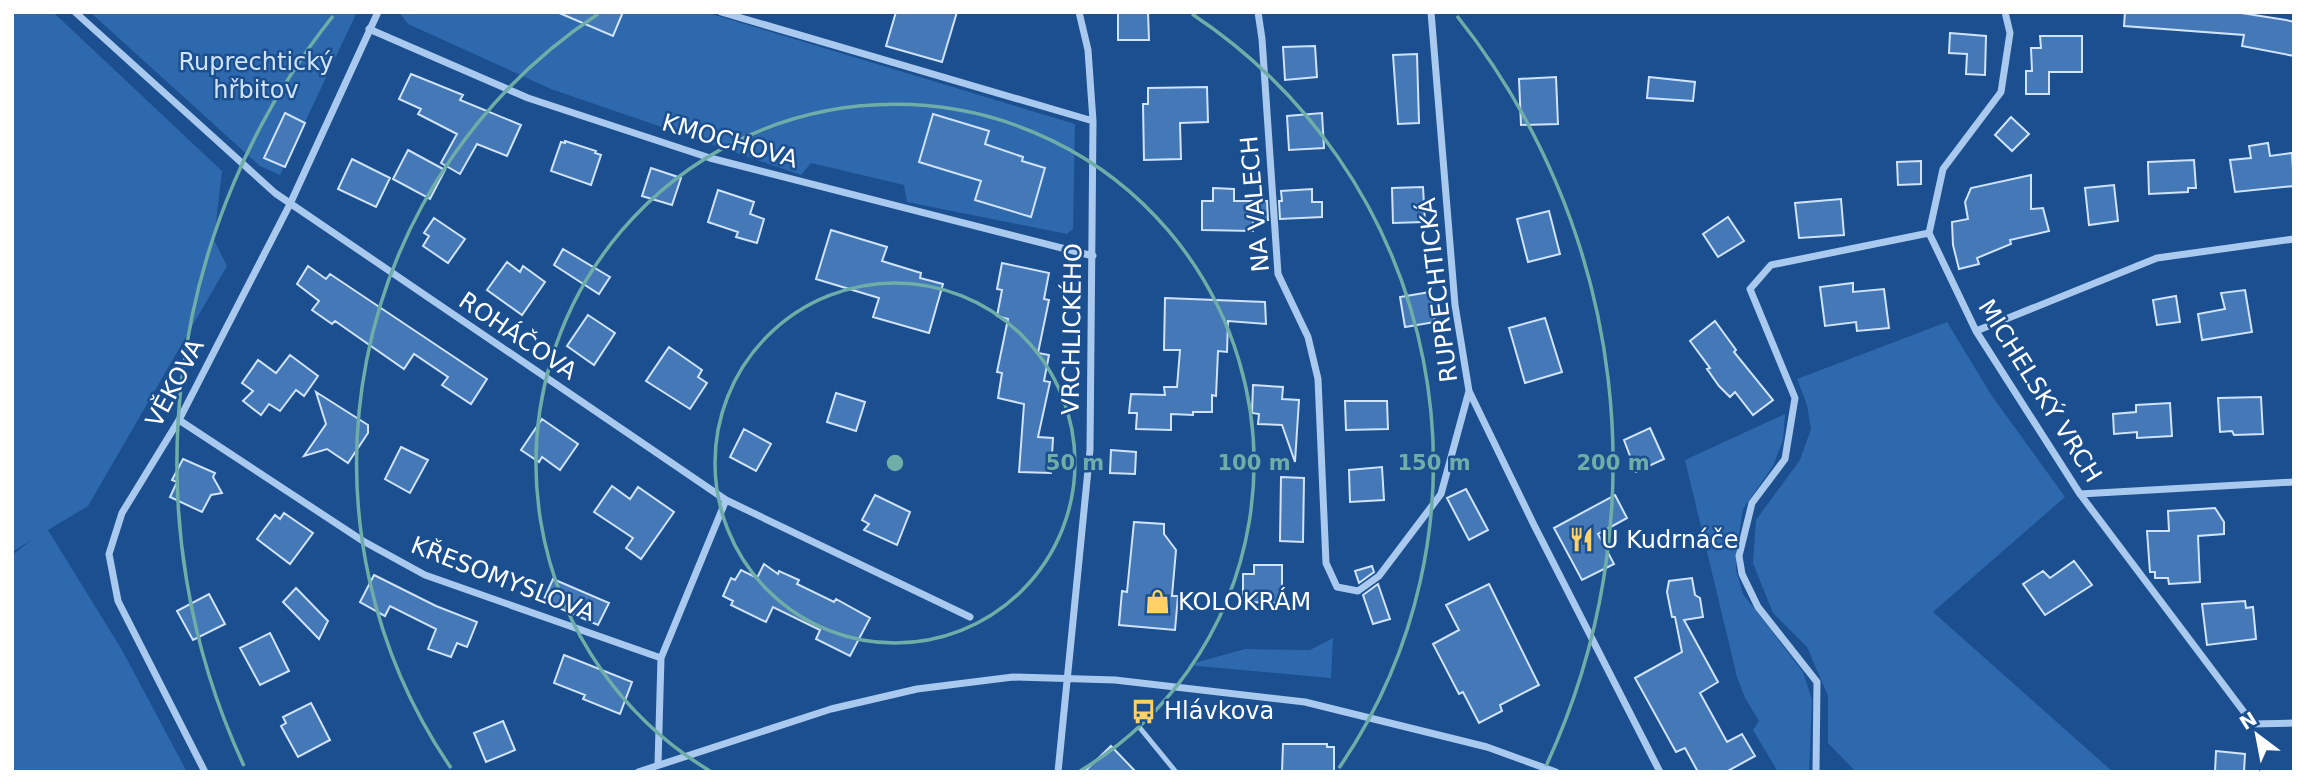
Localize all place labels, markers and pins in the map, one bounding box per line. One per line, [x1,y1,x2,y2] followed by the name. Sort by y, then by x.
[883,451,907,475] centre of rings
[1567,526,1595,554] restaurant icon: U Kudrnáče
[1601,526,1739,554] place label: U Kudrnáče
[1178,587,1311,616] place label: KOLOKRÁM
[1144,588,1172,616] shop icon: KOLOKRÁM
[1130,697,1158,725] bus stop icon: Hlávkova
[1164,697,1274,725] place label: Hlávkova

